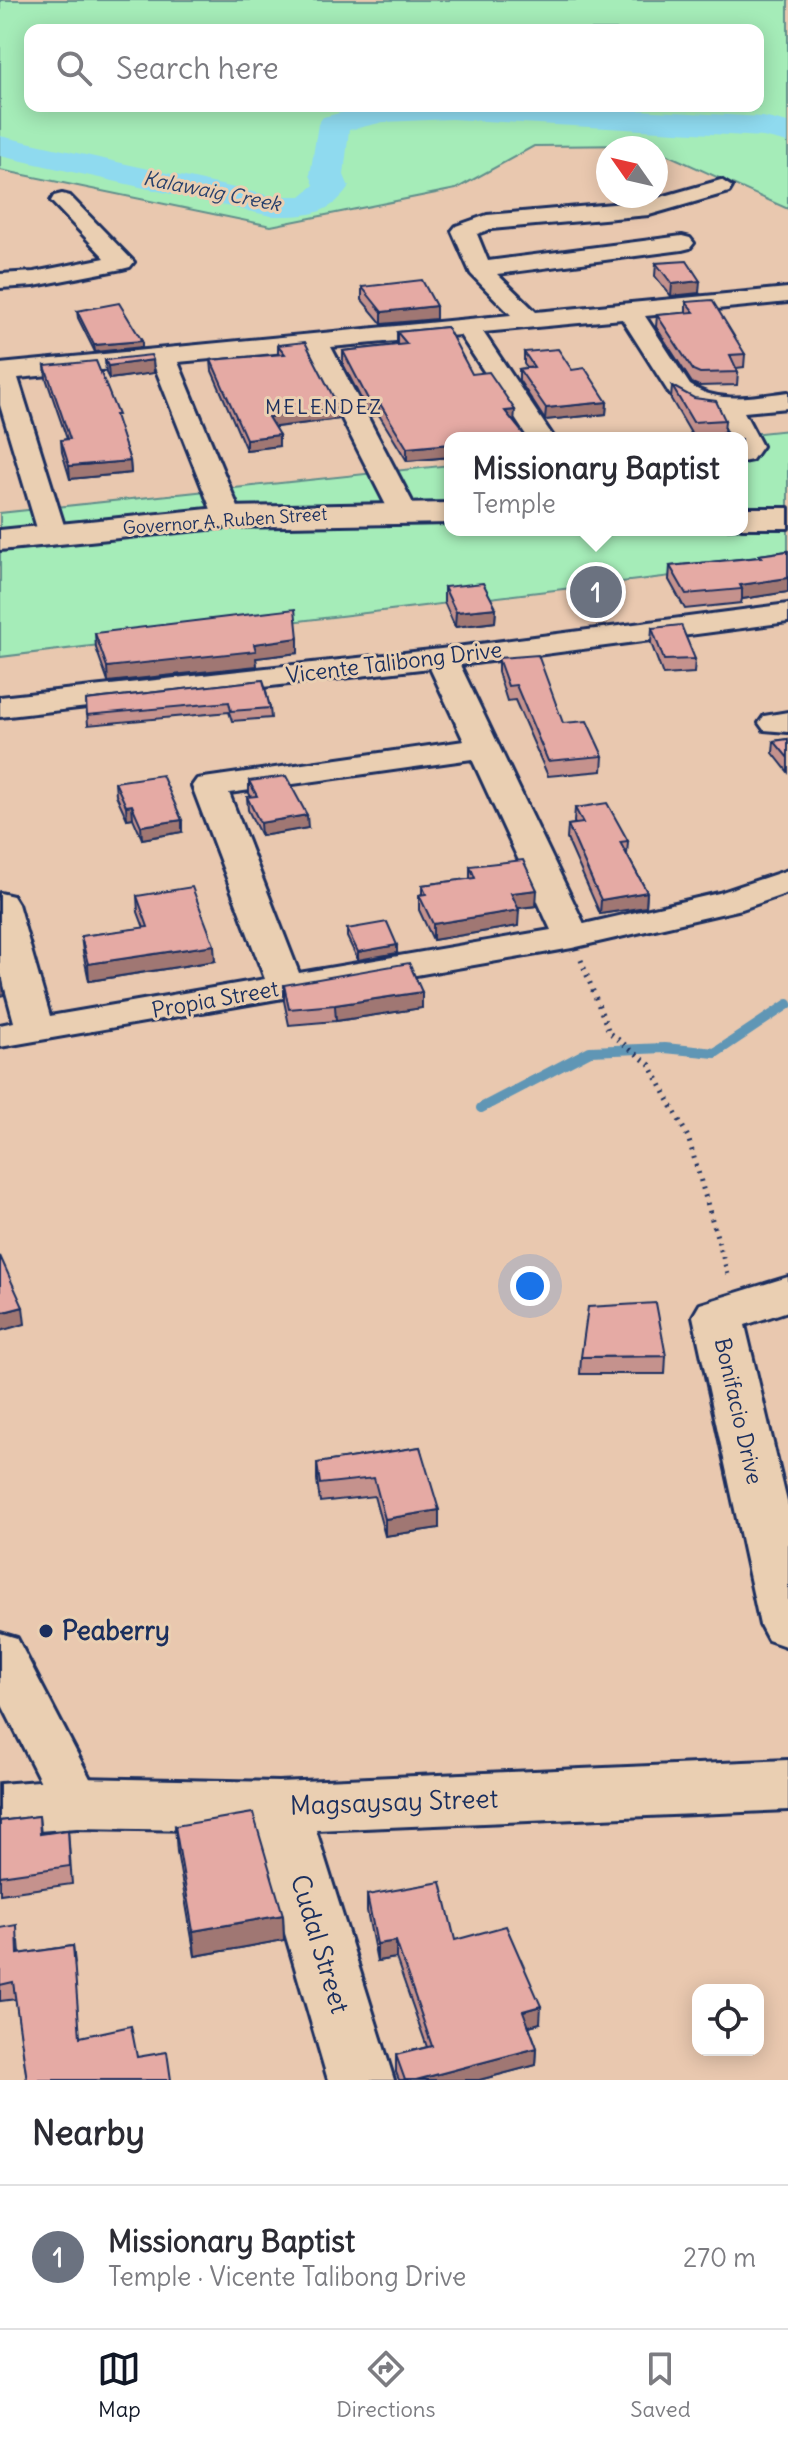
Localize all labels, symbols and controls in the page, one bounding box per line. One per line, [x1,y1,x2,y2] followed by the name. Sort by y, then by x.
[24,24,764,112] search box
[52,46,96,90] icon: search
[116,49,279,87] text: Search here
[596,136,668,208] north arrow
[141,165,285,216] water label: Kalawaig Creek
[265,394,383,419] district label: MELENDEZ
[444,432,748,536] popup
[473,449,720,487] text: Missionary Baptist
[473,487,556,520] text: Temple
[122,502,328,539] street label: Governor A. Ruben Street
[570,562,622,622] pin: 1
[284,635,504,689] street label: Vicente Talibong Drive
[149,974,281,1024] street label: Propia Street
[510,1266,550,1306] your location
[709,1335,769,1487] street label: Bonifacio Drive
[62,1614,170,1647] place label: Peaberry
[37,1622,55,1640] marker: Peaberry
[289,1781,499,1822] street label: Magsaysay Street
[284,1870,357,2017] street label: Cudal Street
[692,1984,764,2056] map controls
[692,1984,764,2056] button: locate
[32,2111,145,2154] text: Nearby
[108,2222,355,2260] text: Missionary Baptist
[53,2241,63,2274] text: 1
[683,2241,756,2274] text: 270 m
[108,2260,466,2293] text: Temple · Vicente Talibong Drive
[97,2347,141,2423] tab: Map
[336,2347,436,2423] tab: Directions
[630,2347,691,2423] tab: Saved

